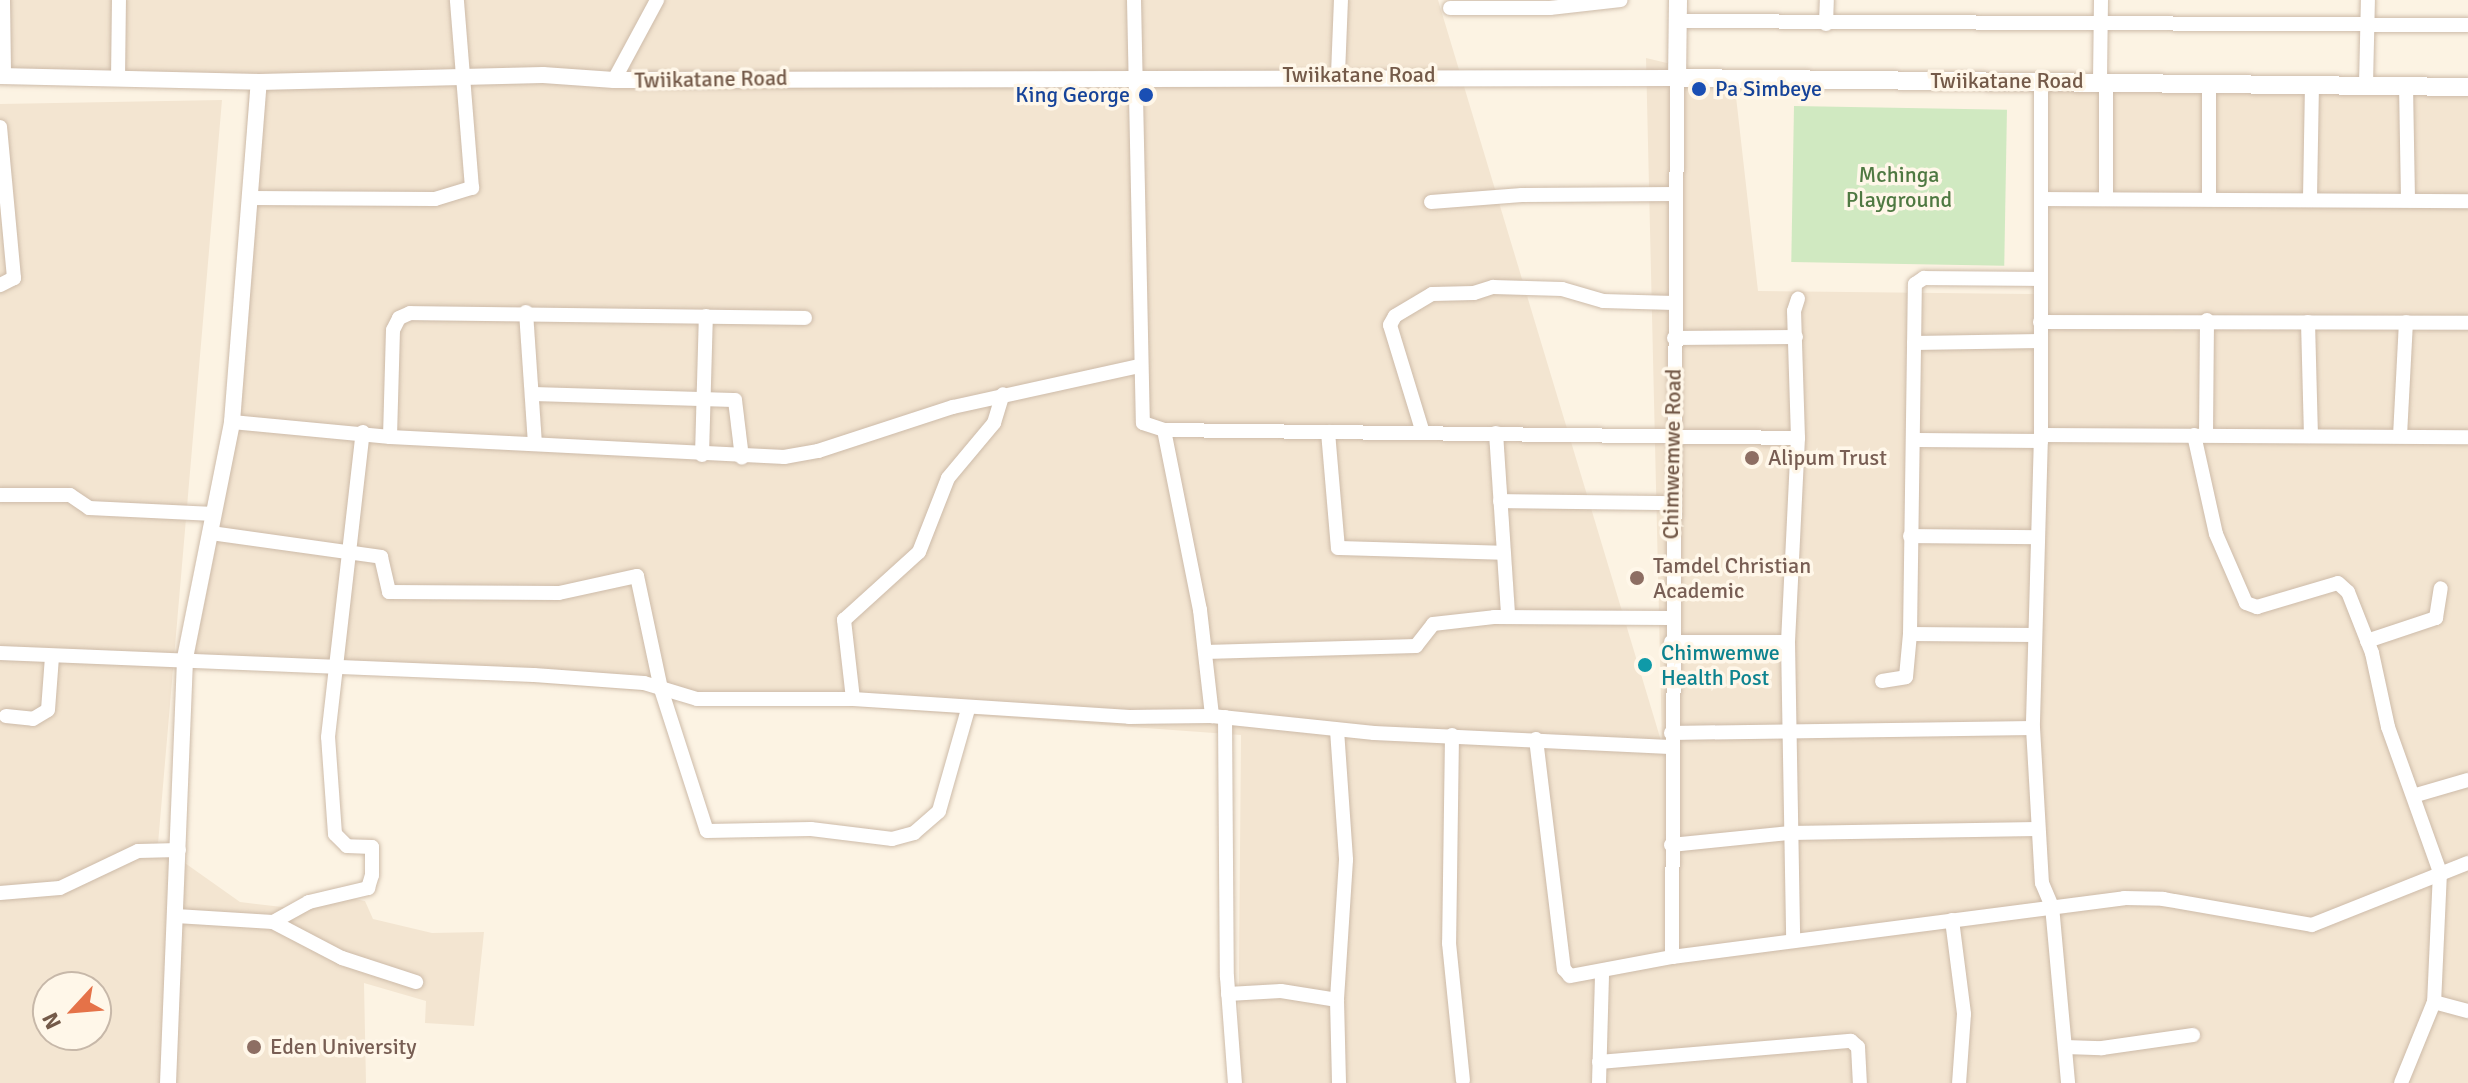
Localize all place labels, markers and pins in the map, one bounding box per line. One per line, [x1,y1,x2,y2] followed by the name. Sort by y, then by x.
[1715,76,1822,102] place label: Pa Simbeye
[1690,80,1708,98] marker: Pa Simbeye
[1015,82,1130,108] place label: King George
[1137,86,1155,104] marker: King George
[1768,445,1887,471] place label: Alipum Trust
[1743,449,1761,467] marker: Alipum Trust
[1653,552,1811,604] place label: Tamdel Christian Academic
[1628,569,1646,587] marker: Tamdel Christian Academic
[1661,639,1780,690] place label: Chimwemwe Health Post
[1636,656,1654,674] marker: Chimwemwe Health Post
[270,1034,417,1060] place label: Eden University
[245,1038,263,1056] marker: Eden University

